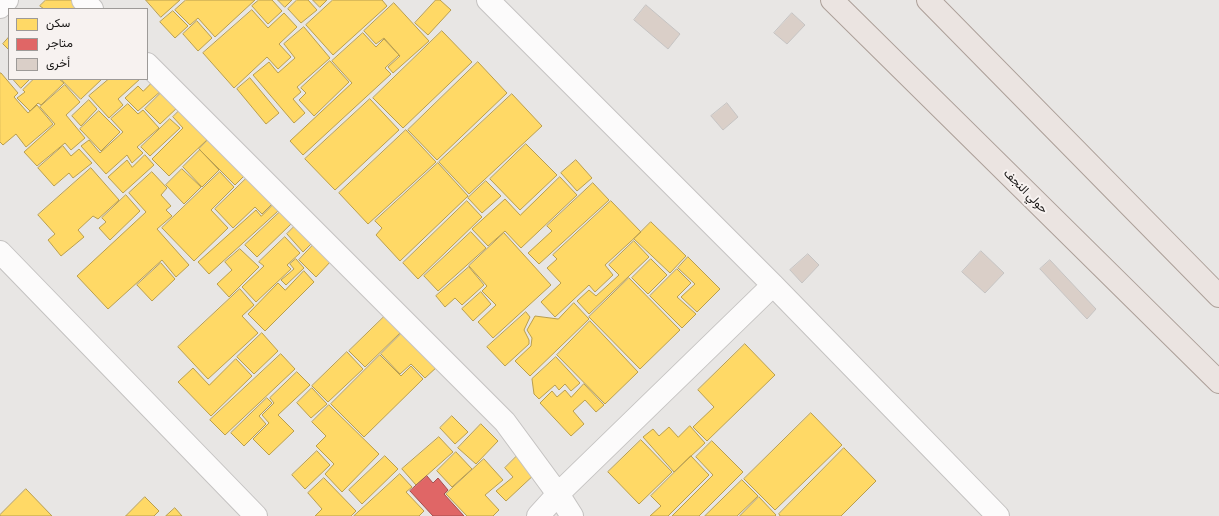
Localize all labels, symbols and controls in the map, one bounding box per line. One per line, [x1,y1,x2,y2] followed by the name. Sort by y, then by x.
[8,8,148,80] legend
[46,15,70,29] text: سكن
[46,35,73,49] text: متاجر
[46,55,70,69] text: أخرى
[1001,166,1051,216] street label: حولي النجف

